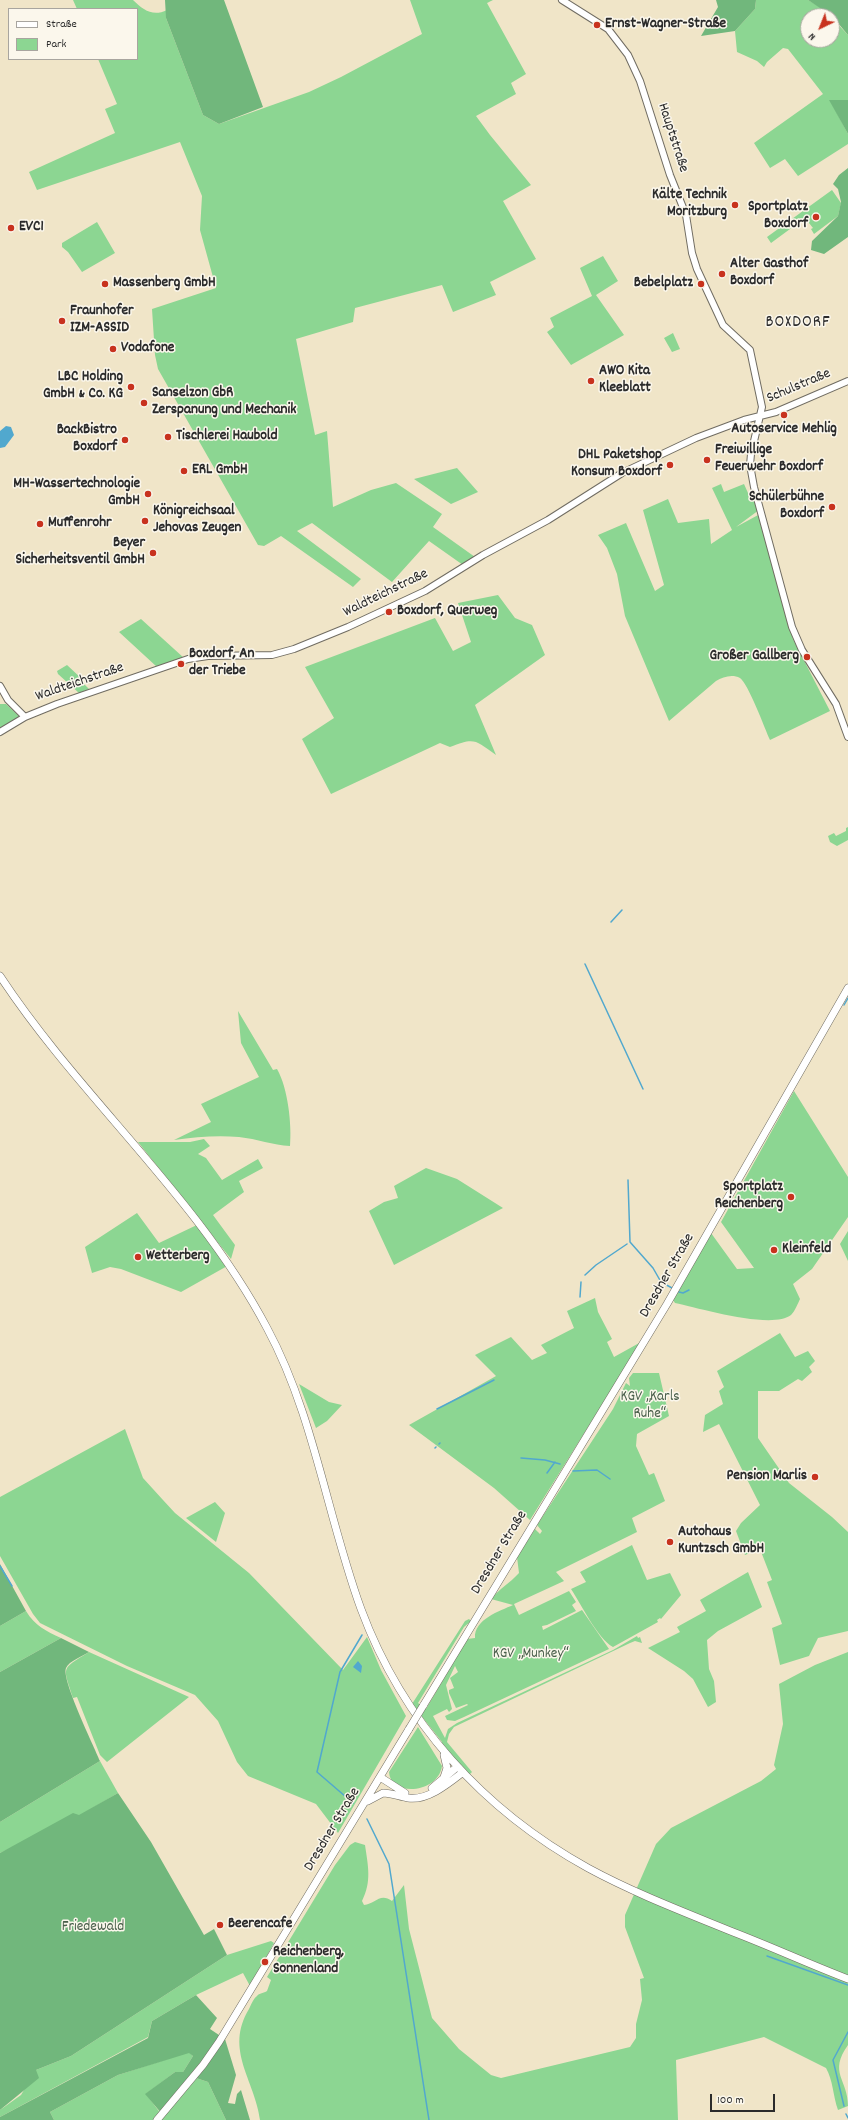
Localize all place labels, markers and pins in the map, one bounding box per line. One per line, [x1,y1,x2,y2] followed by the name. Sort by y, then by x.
[605,16,726,34] place label: Ernst-Wagner-Straße
[592,20,602,30] marker: Ernst-Wagner-Straße
[652,187,727,222] place label: Kälte Technik Moritzburg
[748,199,808,234] place label: Sportplatz Boxdorf
[730,200,740,210] marker: Kälte Technik Moritzburg
[811,212,821,222] marker: Sportplatz Boxdorf
[19,219,44,237] place label: EVC1
[6,223,16,233] marker: EVC1
[730,256,808,291] place label: Alter Gasthof Boxdorf
[717,269,727,279] marker: Alter Gasthof Boxdorf
[113,275,216,293] place label: Massenberg GmbH
[634,275,693,293] place label: Bebelplatz
[100,279,110,289] marker: Massenberg GmbH
[696,279,706,289] marker: Bebelplatz
[70,303,134,338] place label: Fraunhofer IZM-ASSID
[57,316,67,326] marker: Fraunhofer IZM-ASSID
[121,340,174,358] place label: Vodafone
[108,344,118,354] marker: Vodafone
[599,363,651,398] place label: AWO Kita Kleeblatt
[43,369,123,404] place label: LBC Holding GmbH & Co. KG
[586,376,596,386] marker: AWO Kita Kleeblatt
[126,382,136,392] marker: LBC Holding GmbH & Co. KG
[152,385,296,420] place label: Sanselzon GbR Zerspanung und Mechanik
[139,398,149,408] marker: Sanselzon GbR Zerspanung und Mechanik
[779,410,789,420] marker: Autoservice Mehlig
[731,421,837,439] place label: Autoservice Mehlig
[57,422,117,457] place label: BackBistro Boxdorf
[176,428,277,446] place label: Tischlerei Haubold
[163,432,173,442] marker: Tischlerei Haubold
[120,435,130,445] marker: BackBistro Boxdorf
[715,442,823,477] place label: Freiwillige Feuerwehr Boxdorf
[571,447,662,482] place label: DHL Paketshop Konsum Boxdorf
[702,455,712,465] marker: Freiwillige Feuerwehr Boxdorf
[665,460,675,470] marker: DHL Paketshop Konsum Boxdorf
[192,462,248,480] place label: ERL GmbH
[179,466,189,476] marker: ERL GmbH
[13,476,140,511] place label: MH-Wassertechnologie GmbH
[143,489,153,499] marker: MH-Wassertechnologie GmbH
[749,489,824,524] place label: Schülerbühne Boxdorf
[827,502,837,512] marker: Schülerbühne Boxdorf
[153,503,241,538] place label: Königreichsaal Jehovas Zeugen
[48,515,112,533] place label: Muffenrohr
[140,516,150,526] marker: Königreichsaal Jehovas Zeugen
[35,519,45,529] marker: Muffenrohr
[15,535,145,570] place label: Beyer Sicherheitsventil GmbH
[148,548,158,558] marker: Beyer Sicherheitsventil GmbH
[397,603,497,621] place label: Boxdorf, Querweg
[384,607,394,617] marker: Boxdorf, Querweg
[189,646,254,681] place label: Boxdorf, An der Triebe
[709,648,799,666] place label: Großer Gallberg
[802,652,812,662] marker: Großer Gallberg
[176,659,186,669] marker: Boxdorf, An der Triebe
[715,1179,783,1214] place label: Sportplatz Reichenberg
[786,1192,796,1202] marker: Sportplatz Reichenberg
[782,1241,831,1259] place label: Kleinfeld
[769,1245,779,1255] marker: Kleinfeld
[146,1248,210,1266] place label: Wetterberg
[133,1252,143,1262] marker: Wetterberg
[727,1468,807,1486] place label: Pension Marlis
[810,1472,820,1482] marker: Pension Marlis
[678,1524,764,1559] place label: Autohaus Kuntzsch GmbH
[665,1537,675,1547] marker: Autohaus Kuntzsch GmbH
[228,1916,292,1934] place label: Beerencafe
[215,1920,225,1930] marker: Beerencafe
[273,1944,344,1979] place label: Reichenberg, Sonnenland
[260,1957,270,1967] marker: Reichenberg, Sonnenland

